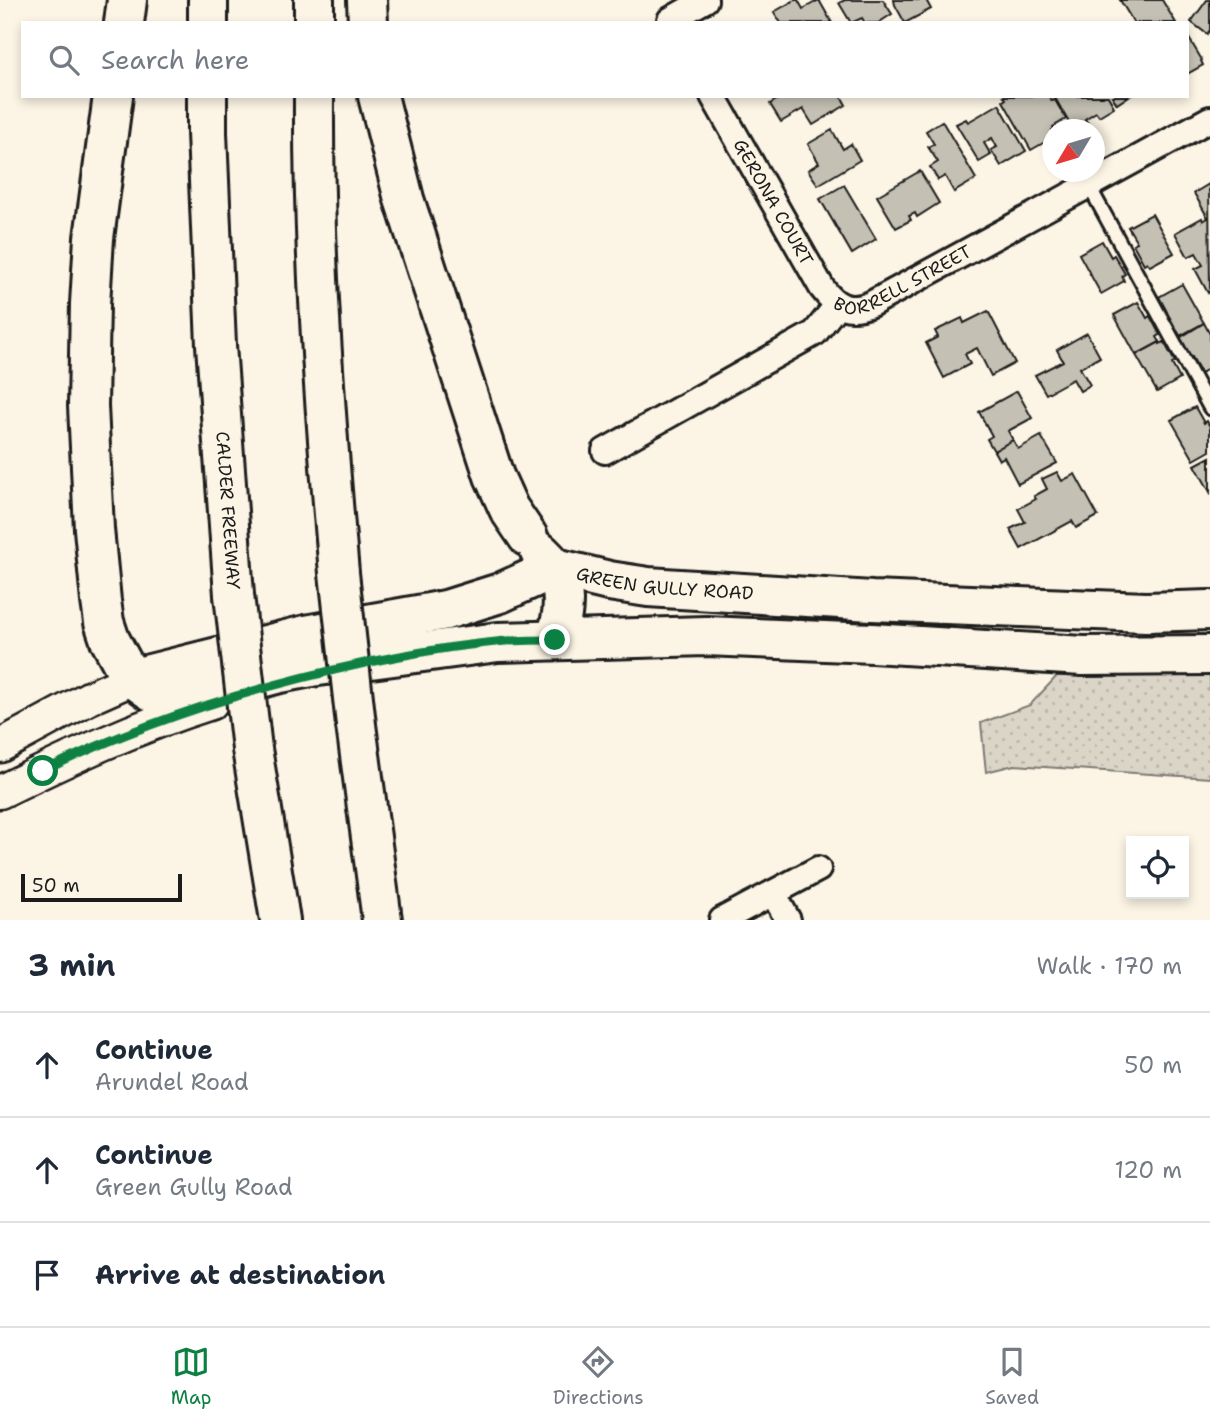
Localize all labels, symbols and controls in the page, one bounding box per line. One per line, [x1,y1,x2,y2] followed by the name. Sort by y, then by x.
[21,21,1189,98] search box
[45,41,83,79] icon: search
[101,42,250,77] text: Search here
[1042,119,1105,182] north arrow
[728,135,819,270] street label: GERONA COURT
[829,239,976,321] street label: BORRELL STREET
[210,430,246,590] street label: CALDER FREEWAY
[574,562,754,606] street label: GREEN GULLY ROAD
[539,624,570,655] route end
[27,755,58,786] route start
[1126,836,1189,899] map controls
[1126,836,1189,899] button: locate
[21,871,182,903] scale bar
[32,873,80,898] text: 50 m
[28,945,115,986] text: 3 min
[1037,951,1182,981] text: Walk · 170 m
[95,1032,213,1067] text: Continue
[28,1046,66,1084] icon: ahead
[1124,1050,1182,1080] text: 50 m
[95,1067,249,1097] text: Arundel Road
[95,1137,213,1172] text: Continue
[28,1151,66,1189] icon: ahead
[1114,1155,1182,1185] text: 120 m
[95,1172,292,1202] text: Green Gully Road
[28,1256,66,1294] icon: arrive
[95,1257,385,1292] text: Arrive at destination
[171,1343,211,1410] tab: Map
[553,1343,644,1410] tab: Directions
[985,1343,1039,1410] tab: Saved

